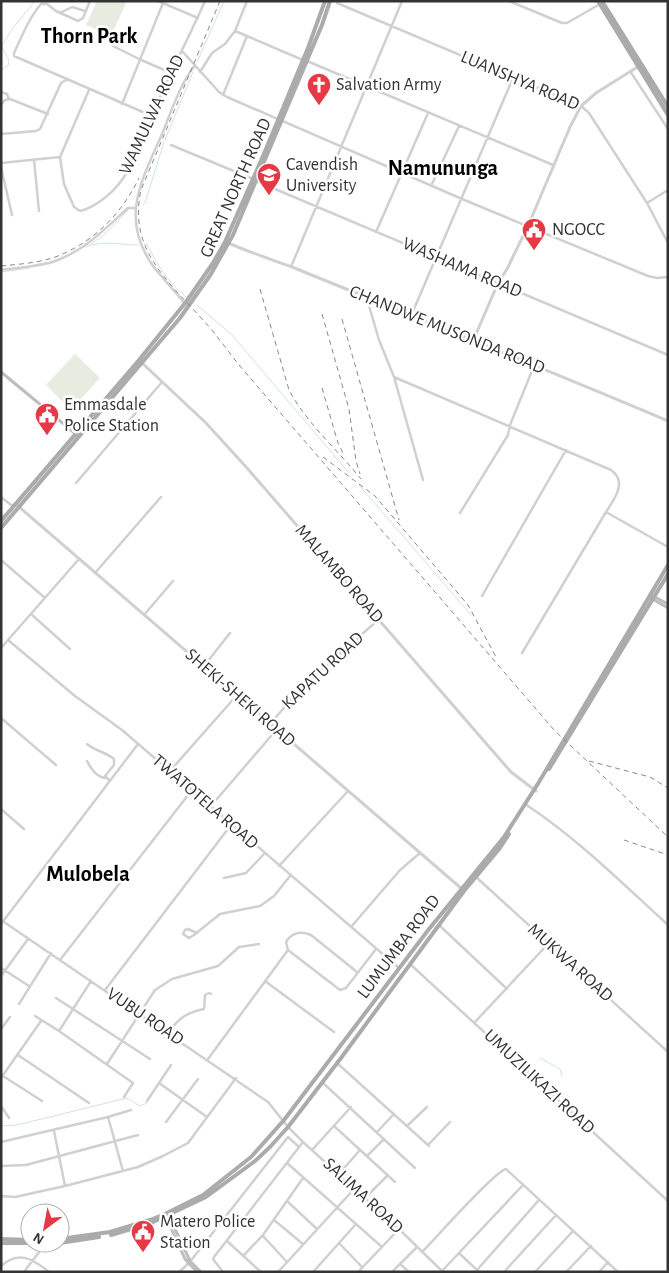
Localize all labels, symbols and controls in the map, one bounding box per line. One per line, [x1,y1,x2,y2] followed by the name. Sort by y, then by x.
[41,25,137,47] district label: Thorn Park
[458,48,582,114] street label: LUANSHYA ROAD
[116,52,188,178] street label: WAMULWA ROAD
[306,72,332,106] church icon: Salvation Army
[336,76,442,94] place label: Salvation Army
[197,116,275,260] street label: GREAT NORTH ROAD
[286,156,358,195] place label: Cavendish University
[388,157,499,179] district label: Namununga
[256,162,282,196] school or university icon: Cavendish University
[521,217,547,251] public building icon: NGOCC
[552,221,605,239] place label: NGOCC
[400,235,524,301] street label: WASHAMA ROAD
[347,283,547,377] street label: CHANDWE MUSONDA ROAD
[64,396,159,435] place label: Emmasdale Police Station
[34,402,60,436] public building icon: Emmasdale Police Station
[292,521,386,627] street label: MALAMBO ROAD
[279,629,367,713] street label: KAPATU ROAD
[182,646,298,750] street label: SHEKI-SHEKI ROAD
[148,751,262,853] street label: TWATOTELA ROAD
[46,863,130,885] district label: Mulobela
[354,892,444,1002] street label: LUMUMBA ROAD
[524,920,616,1006] street label: MUKWA ROAD
[103,985,187,1049] street label: VUBU ROAD
[480,1026,598,1138] street label: UMUZILIKAZI ROAD
[320,1155,406,1237] street label: SALIMA ROAD
[20,1203,70,1253] north arrow
[160,1213,255,1252] place label: Matero Police Station
[130,1219,156,1253] public building icon: Matero Police Station
[31,1230,46,1247] text: N

